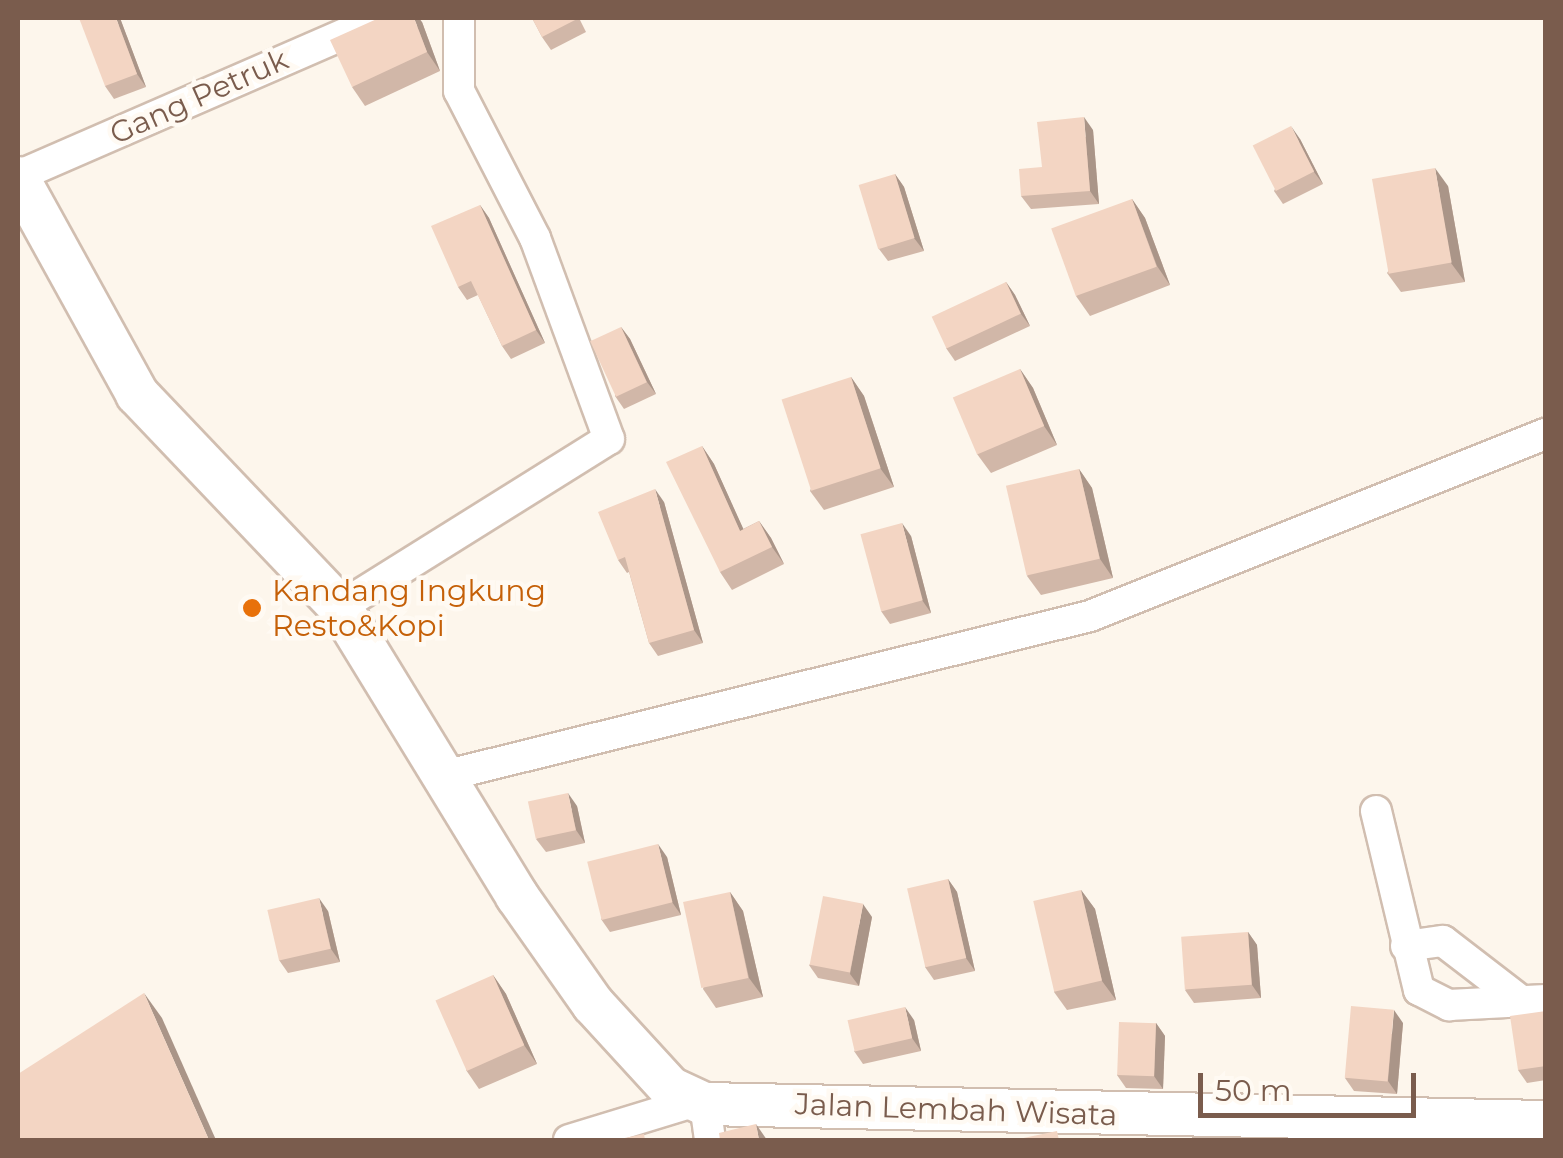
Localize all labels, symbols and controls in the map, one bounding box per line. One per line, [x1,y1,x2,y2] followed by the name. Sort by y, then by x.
[104,42,294,152] street label: Gang Petruk
[272,573,546,644] place label: Kandang Ingkung Resto&Kopi
[241,597,263,619] marker: Kandang Ingkung Resto&Kopi
[1203,1053,1420,1115] scale bar
[1215,1072,1292,1109] text: 50 m
[794,1086,1118,1134] street label: Jalan Lembah Wisata

